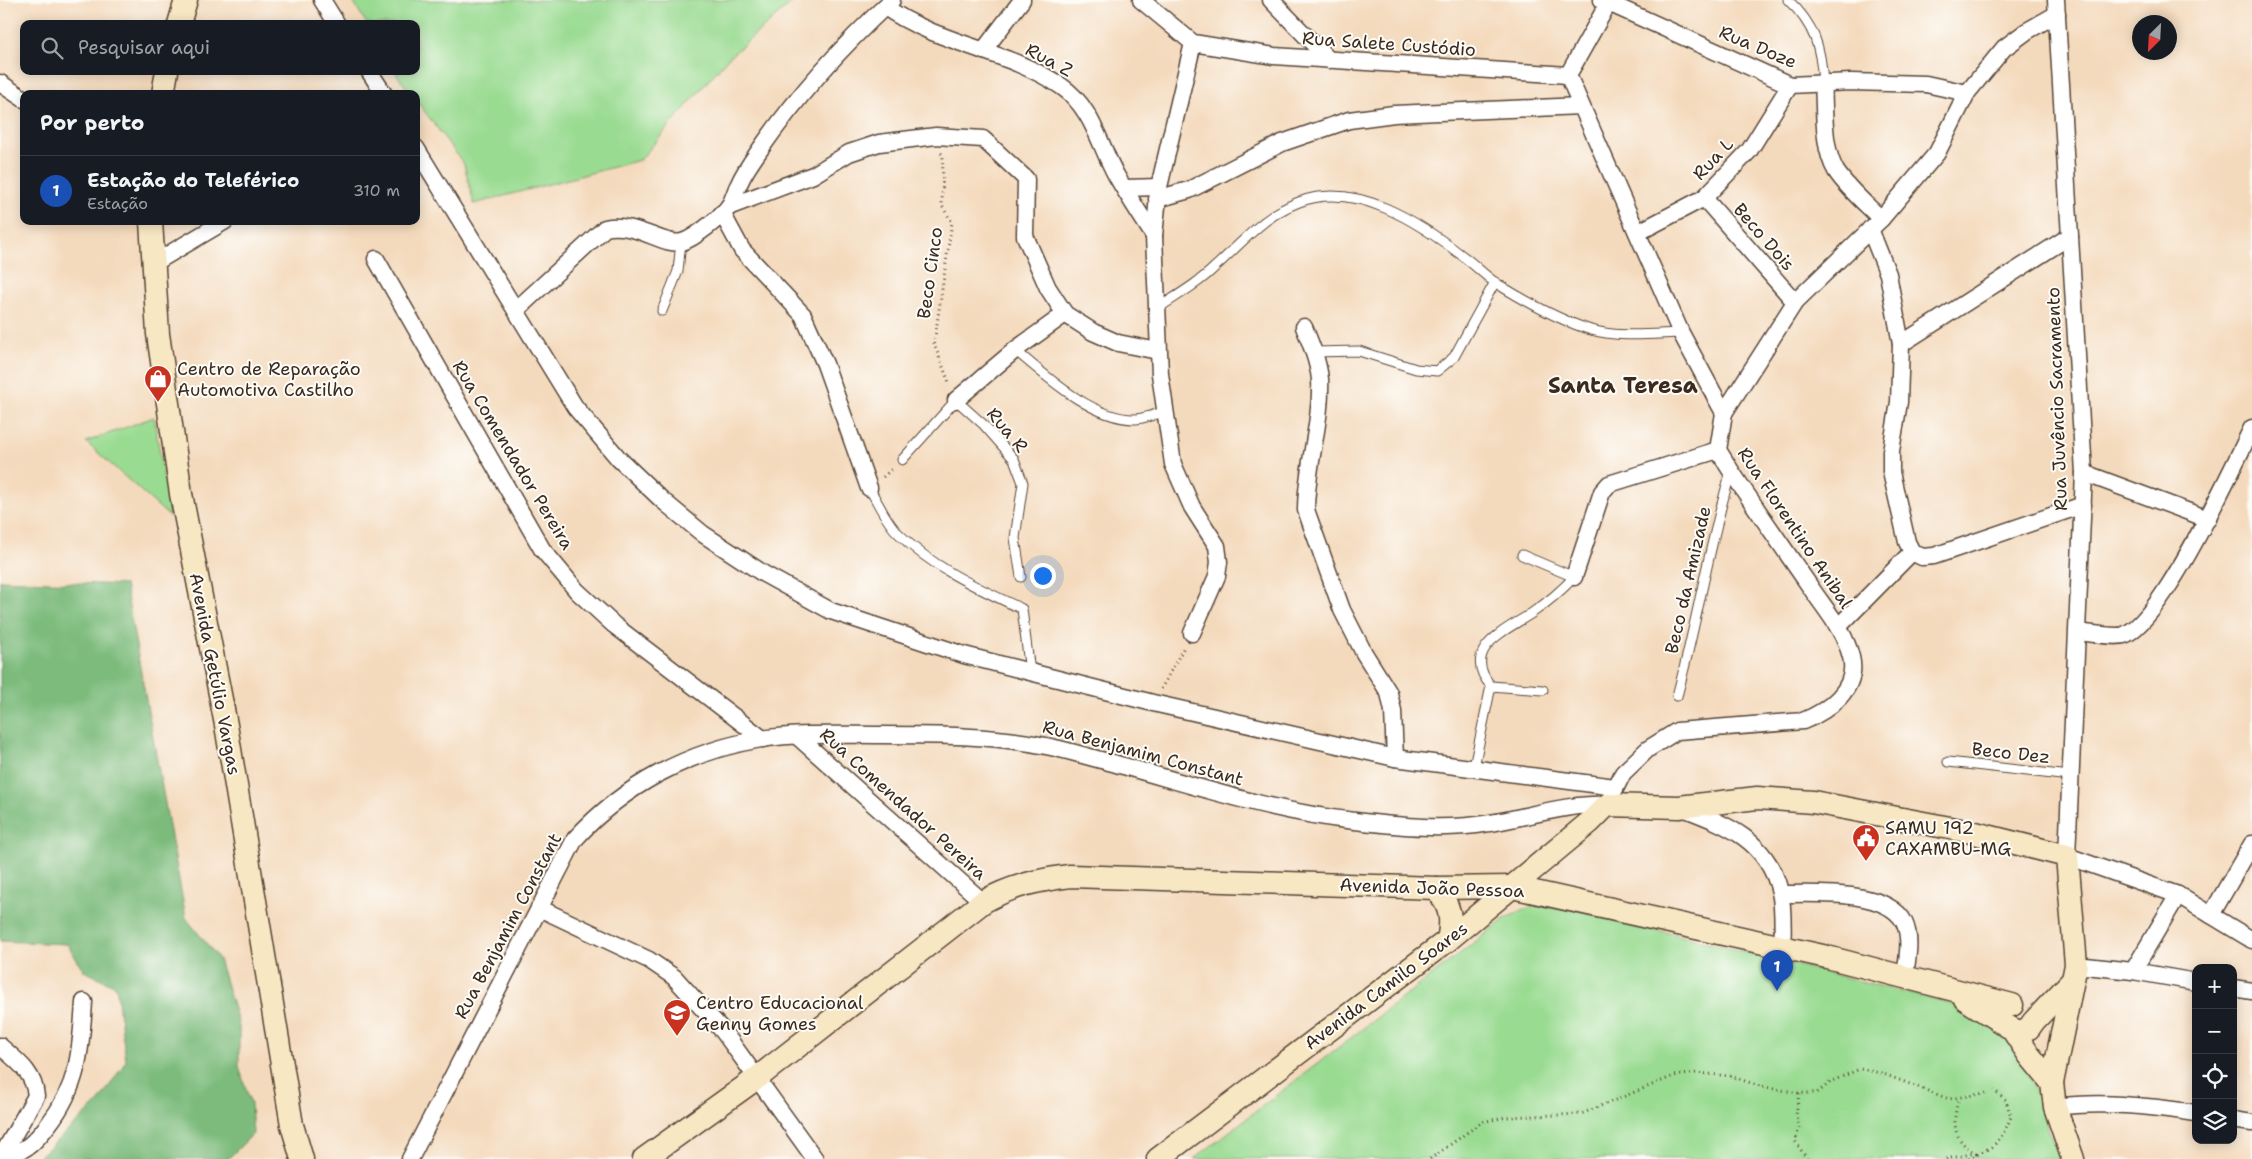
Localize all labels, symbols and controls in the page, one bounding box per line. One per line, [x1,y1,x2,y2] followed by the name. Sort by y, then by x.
[2132,15,2177,60] north arrow
[20,20,420,75] search box
[1715,20,1801,74] street label: Rua Doze
[1301,26,1477,62] street label: Rua Salete Custódio
[38,34,66,62] icon: search
[78,35,210,60] text: Pesquisar aqui
[1021,38,1077,82] street label: Rua Z
[40,109,144,137] text: Por perto
[1687,133,1739,185] street label: Rua L
[87,168,299,193] text: Estação do Teleférico
[52,180,60,201] text: 1
[353,180,400,201] text: 310 m
[87,193,148,214] text: Estação
[1728,198,1800,276] street label: Beco Dois
[912,226,948,320] street label: Beco Cinco
[2041,287,2073,511] street label: Rua Juvêncio Sacramento
[447,356,579,554] street label: Rua Comendador Pereira
[177,357,361,402] place label: Centro de Reparação Automotiva Castilho
[143,364,173,403] shop icon: Centro de Reparação Automotiva Castilho
[1548,371,1698,400] district label: Santa Teresa
[981,402,1033,458] street label: Rua R
[1732,443,1858,614] street label: Rua Florentino Anibal
[1659,504,1717,656] street label: Beco da Amizade
[1030,563,1056,589] your location
[184,571,246,777] street label: Avenida Getúlio Vargas
[1040,715,1246,791] street label: Rua Benjamim Constant
[814,723,992,885] street label: Rua Comendador Pereira
[1971,737,2051,769] street label: Beco Dez
[1885,816,2011,861] place label: SAMU 192 CAXAMBU-MG
[1851,823,1881,862] public building icon: SAMU 192 CAXAMBU-MG
[449,829,567,1023] street label: Rua Benjamim Constant
[1339,873,1525,903] street label: Avenida João Pessoa
[1299,917,1473,1055] street label: Avenida Camilo Soares
[1761,950,1793,991] pin: 1
[2192,964,2237,1144] map controls
[2192,964,2237,1009] button: +
[696,991,864,1036] place label: Centro Educacional Genny Gomes
[662,998,692,1037] school or university icon: Centro Educacional Genny Gomes
[2192,1009,2237,1054] button: −
[2192,1054,2237,1099] button: locate
[2192,1099,2237,1144] button: layers

